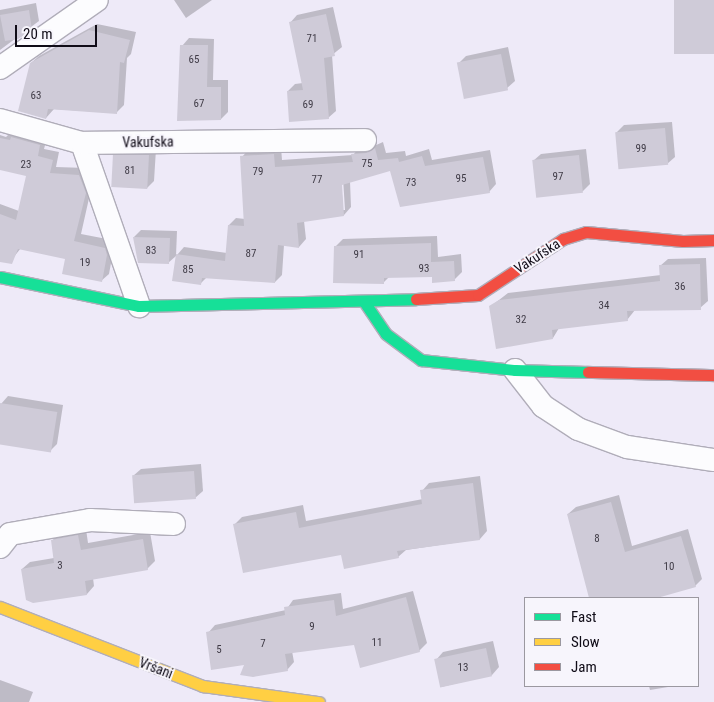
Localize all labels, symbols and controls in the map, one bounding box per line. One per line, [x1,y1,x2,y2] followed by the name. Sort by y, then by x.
[18,15,100,47] scale bar
[23,25,53,43] text: 20 m
[307,32,317,46] house number: 71
[189,53,199,67] house number: 65
[31,89,41,103] house number: 63
[194,97,204,111] house number: 67
[303,98,313,112] house number: 69
[122,133,174,151] street label: Vakufska
[636,142,646,156] house number: 99
[362,157,372,171] house number: 75
[21,158,31,172] house number: 23
[125,164,135,178] house number: 81
[253,165,263,179] house number: 79
[553,170,563,184] house number: 97
[456,172,466,186] house number: 95
[312,173,322,187] house number: 77
[406,176,416,190] house number: 73
[511,235,563,277] street label: Vakufska
[146,244,156,258] house number: 83
[246,247,256,261] house number: 87
[354,248,364,262] house number: 91
[80,256,90,270] house number: 19
[419,262,429,276] house number: 93
[183,263,193,277] house number: 85
[675,280,685,294] house number: 36
[599,299,609,313] house number: 34
[516,313,526,327] house number: 32
[594,532,600,546] house number: 8
[57,559,63,573] house number: 3
[664,560,674,574] house number: 10
[524,597,699,687] legend
[571,608,596,626] text: Fast
[309,620,315,634] house number: 9
[571,633,600,651] text: Slow
[372,636,382,650] house number: 11
[260,637,266,651] house number: 7
[216,643,222,657] house number: 5
[137,654,175,682] street label: Vršani
[571,658,597,676] text: Jam
[458,661,468,675] house number: 13

